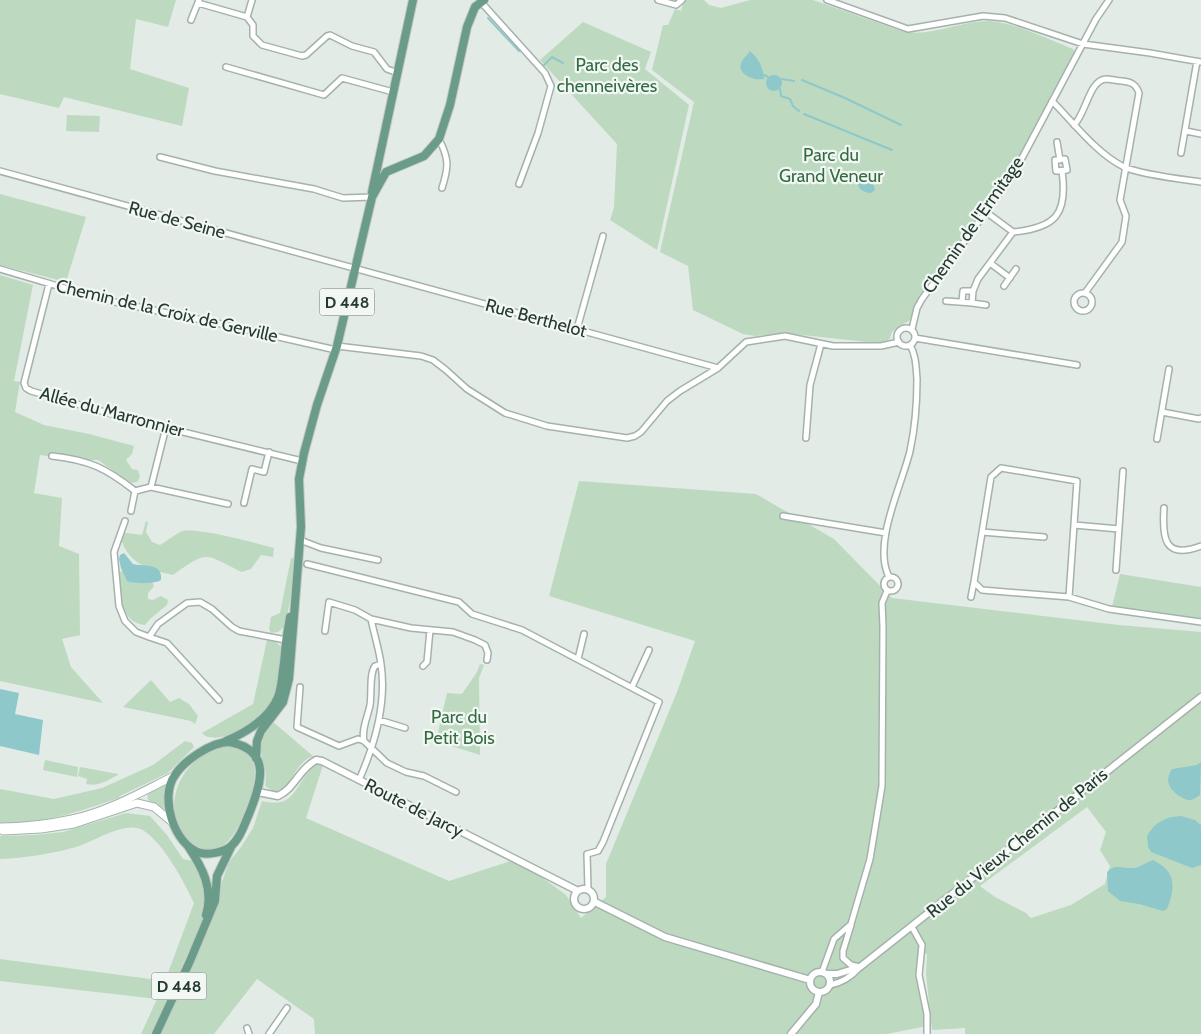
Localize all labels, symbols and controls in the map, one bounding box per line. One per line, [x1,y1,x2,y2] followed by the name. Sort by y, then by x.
[557,54,657,97] park label: Parc des chenneivères
[779,144,883,187] park label: Parc du Grand Veneur
[917,152,1029,298] street label: Chemin de l'Ermitage
[126,197,228,243] street label: Rue de Seine
[54,275,280,347] street label: Chemin de la Croix de Gerville
[320,288,374,316] road number: D 448
[483,294,589,342] street label: Rue Berthelot
[38,382,187,442] street label: Allée du Marronnier
[423,706,495,749] park label: Parc du Petit Bois
[922,763,1112,923] street label: Rue du Vieux Chemin de Paris
[361,774,467,842] street label: Route de Jarcy
[152,972,206,999] road number: D 448

